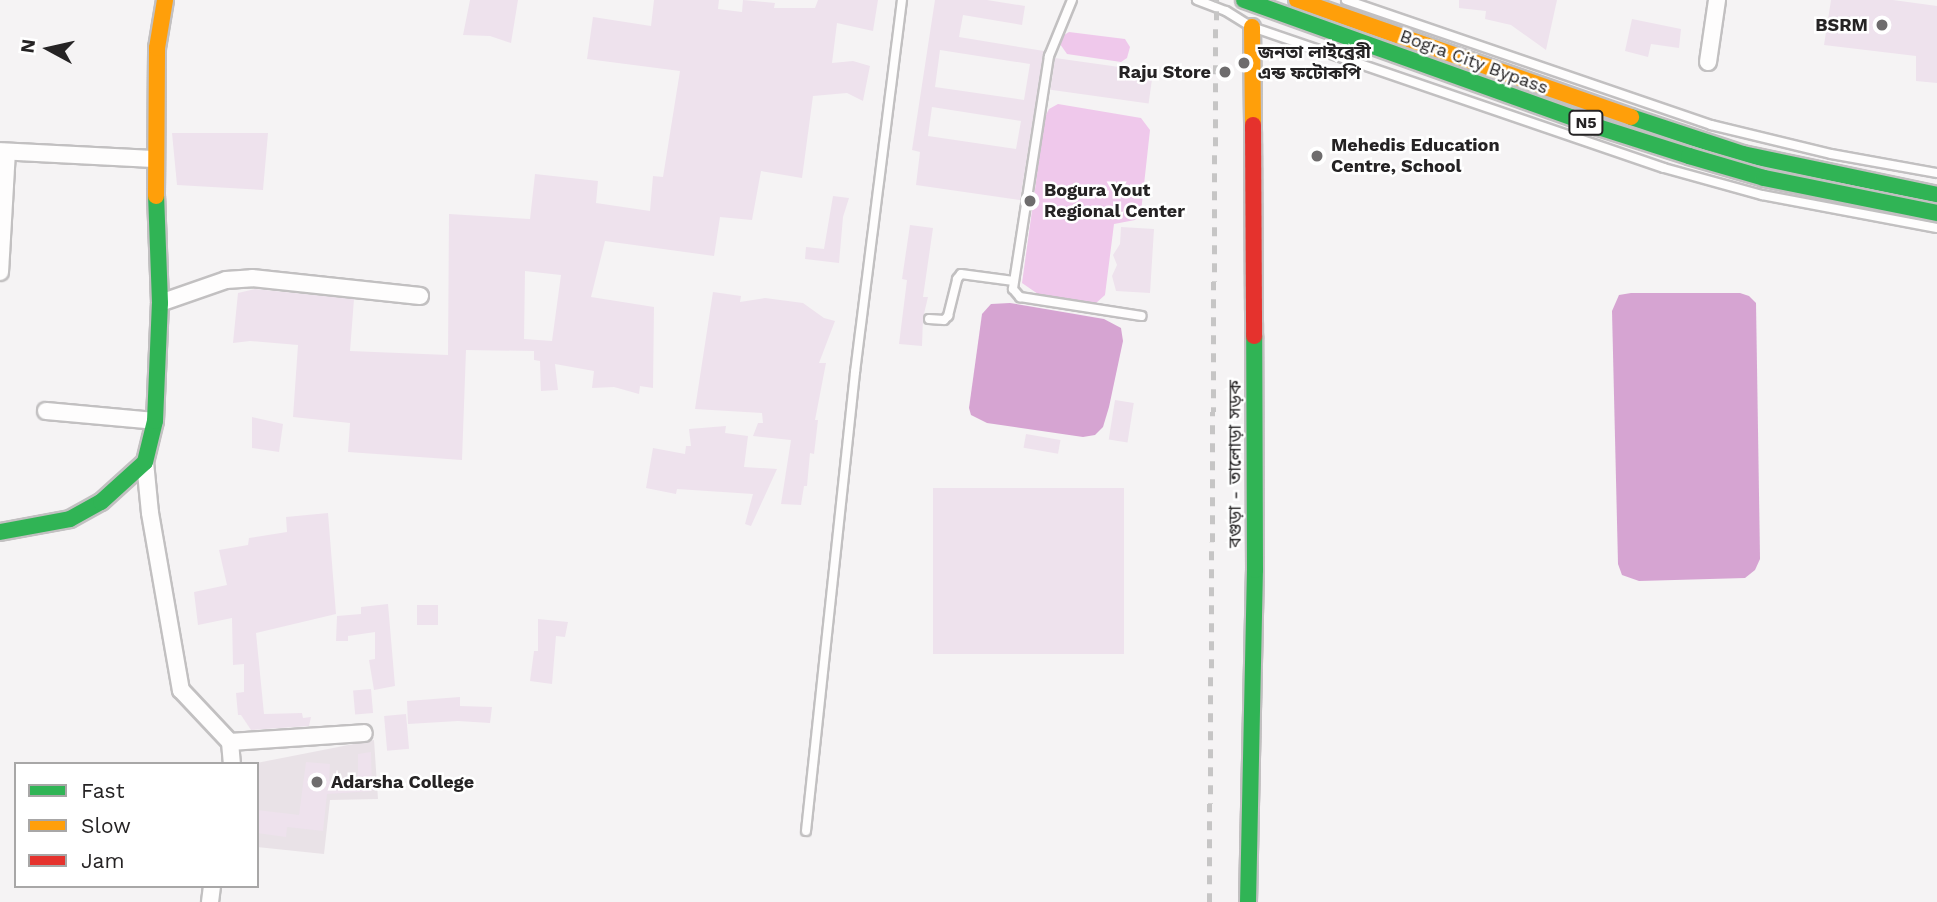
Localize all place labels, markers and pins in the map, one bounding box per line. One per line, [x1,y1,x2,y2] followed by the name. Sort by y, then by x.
[1815,14,1868,36] place label: BSRM
[1874,17,1890,33] marker: BSRM
[1258,42,1371,84] place label: জনতা লাইব্রেরী এন্ড ফটোকপি
[1236,55,1252,71] marker: জনতা লাইব্রেরী এন্ড ফটোকপি
[1118,61,1211,83] place label: Raju Store
[1217,64,1233,80] marker: Raju Store
[1331,135,1500,178] place label: Mehedis Education Centre, School
[1309,148,1325,164] marker: Mehedis Education Centre, School
[1044,180,1185,222] place label: Bogura Yout Regional Center
[1022,193,1038,209] marker: Bogura Yout Regional Center
[331,771,474,793] place label: Adarsha College
[309,774,325,790] marker: Adarsha College

